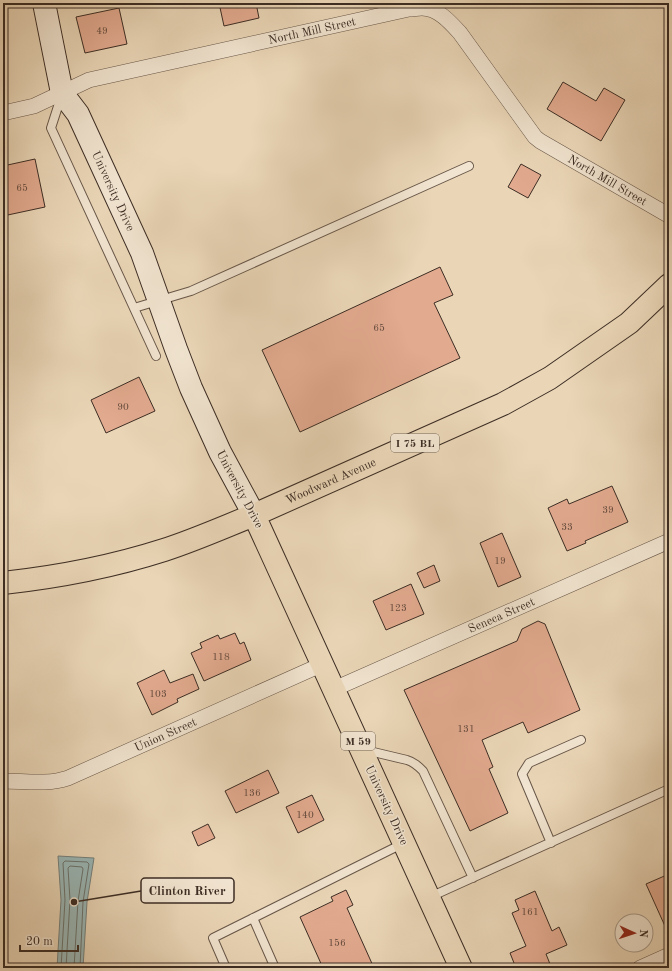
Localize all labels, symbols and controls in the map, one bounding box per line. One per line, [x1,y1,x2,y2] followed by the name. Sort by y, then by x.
[267,16,357,47] street label: North Mill Street
[96,26,108,36] house number: 49
[89,150,136,234] street label: University Drive
[565,153,649,208] street label: North Mill Street
[16,183,28,193] house number: 65
[373,323,385,333] house number: 65
[117,402,129,412] house number: 90
[391,434,439,452] road number: I 75 BL
[214,448,265,531] street label: University Drive
[284,456,378,507] street label: Woodward Avenue
[602,505,614,515] house number: 39
[561,522,573,532] house number: 33
[494,556,506,566] house number: 19
[467,596,537,636] street label: Seneca Street
[389,603,407,613] house number: 123
[212,652,230,662] house number: 118
[149,689,167,699] house number: 103
[133,716,199,755] street label: Union Street
[457,724,475,734] house number: 131
[341,732,375,750] road number: M 59
[362,764,410,848] street label: University Drive
[243,788,261,798] house number: 136
[296,810,314,820] house number: 140
[141,878,234,903] callout: Clinton River
[148,885,226,898] text: Clinton River
[521,907,539,917] house number: 161
[614,913,654,953] north arrow
[20,927,78,953] scale bar
[637,929,648,939] text: N
[26,936,53,948] text: 20 m
[328,938,346,948] house number: 156

